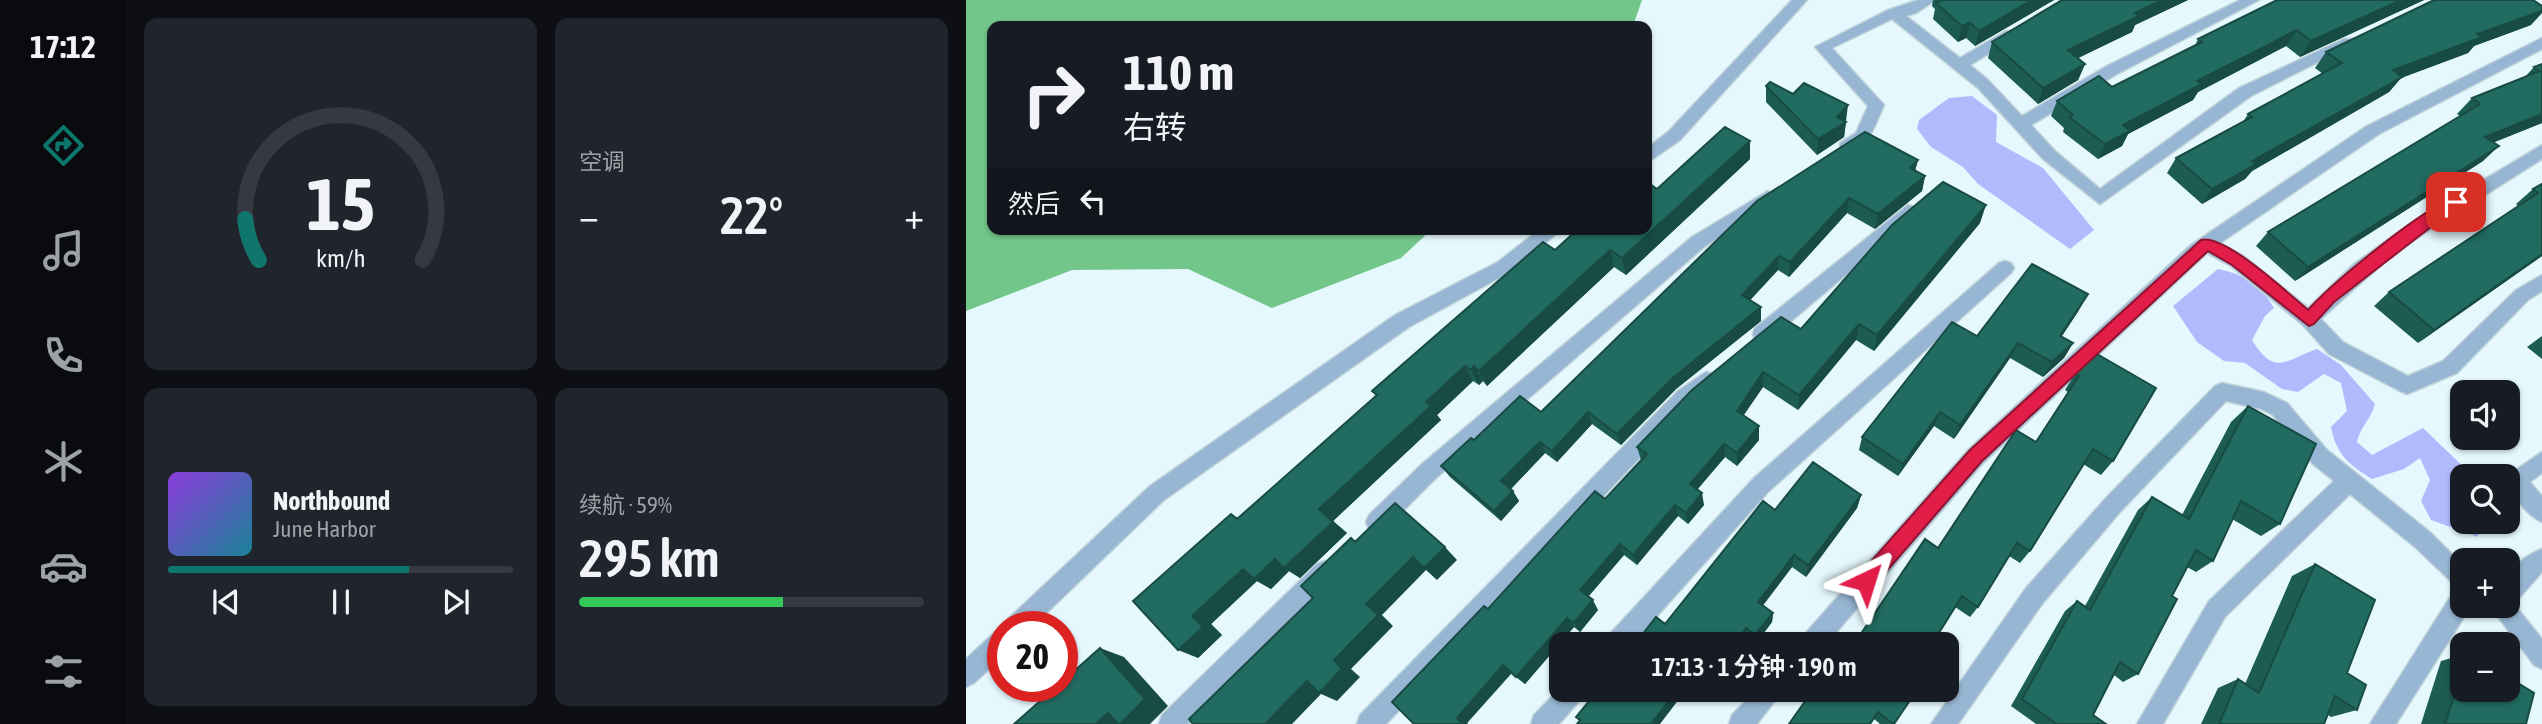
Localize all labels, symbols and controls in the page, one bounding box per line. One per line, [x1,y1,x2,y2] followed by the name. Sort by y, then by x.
[30,28,96,65] text: 17:12
[1123,44,1234,100] text: 110 m
[1008,49,1099,140] icon: right
[1123,109,1187,146] text: 右转
[39,121,88,170] icon: directions
[579,149,625,175] text: 空调
[306,162,375,245] text: 15
[2426,172,2486,232] pin
[1074,182,1112,220] icon: left
[2437,183,2475,221] icon: arrive
[720,185,783,245] text: 22°
[1008,189,1060,219] text: 然后
[579,194,599,237] text: −
[904,194,924,237] text: +
[39,226,88,275] icon: music
[316,244,365,272] text: km/h
[39,331,88,380] icon: phone
[2450,380,2520,702] map controls
[2450,380,2520,450] button: sound
[39,437,88,486] icon: climate
[2450,464,2520,534] button: search
[273,486,390,516] text: Northbound
[579,492,672,518] text: 续航 · 59%
[273,516,376,542] text: June Harbor
[579,528,720,588] text: 295 km
[39,542,88,591] icon: car
[1829,544,1903,618] position arrow
[2450,548,2520,618] button: +
[207,583,245,621] icon: previous
[322,583,360,621] icon: pause
[437,583,475,621] icon: next
[987,611,1078,702] speed limit sign: 20
[2450,632,2520,702] button: −
[39,647,88,696] icon: filters
[1651,652,1857,682] text: 17:13 · 1 分钟 · 190 m

